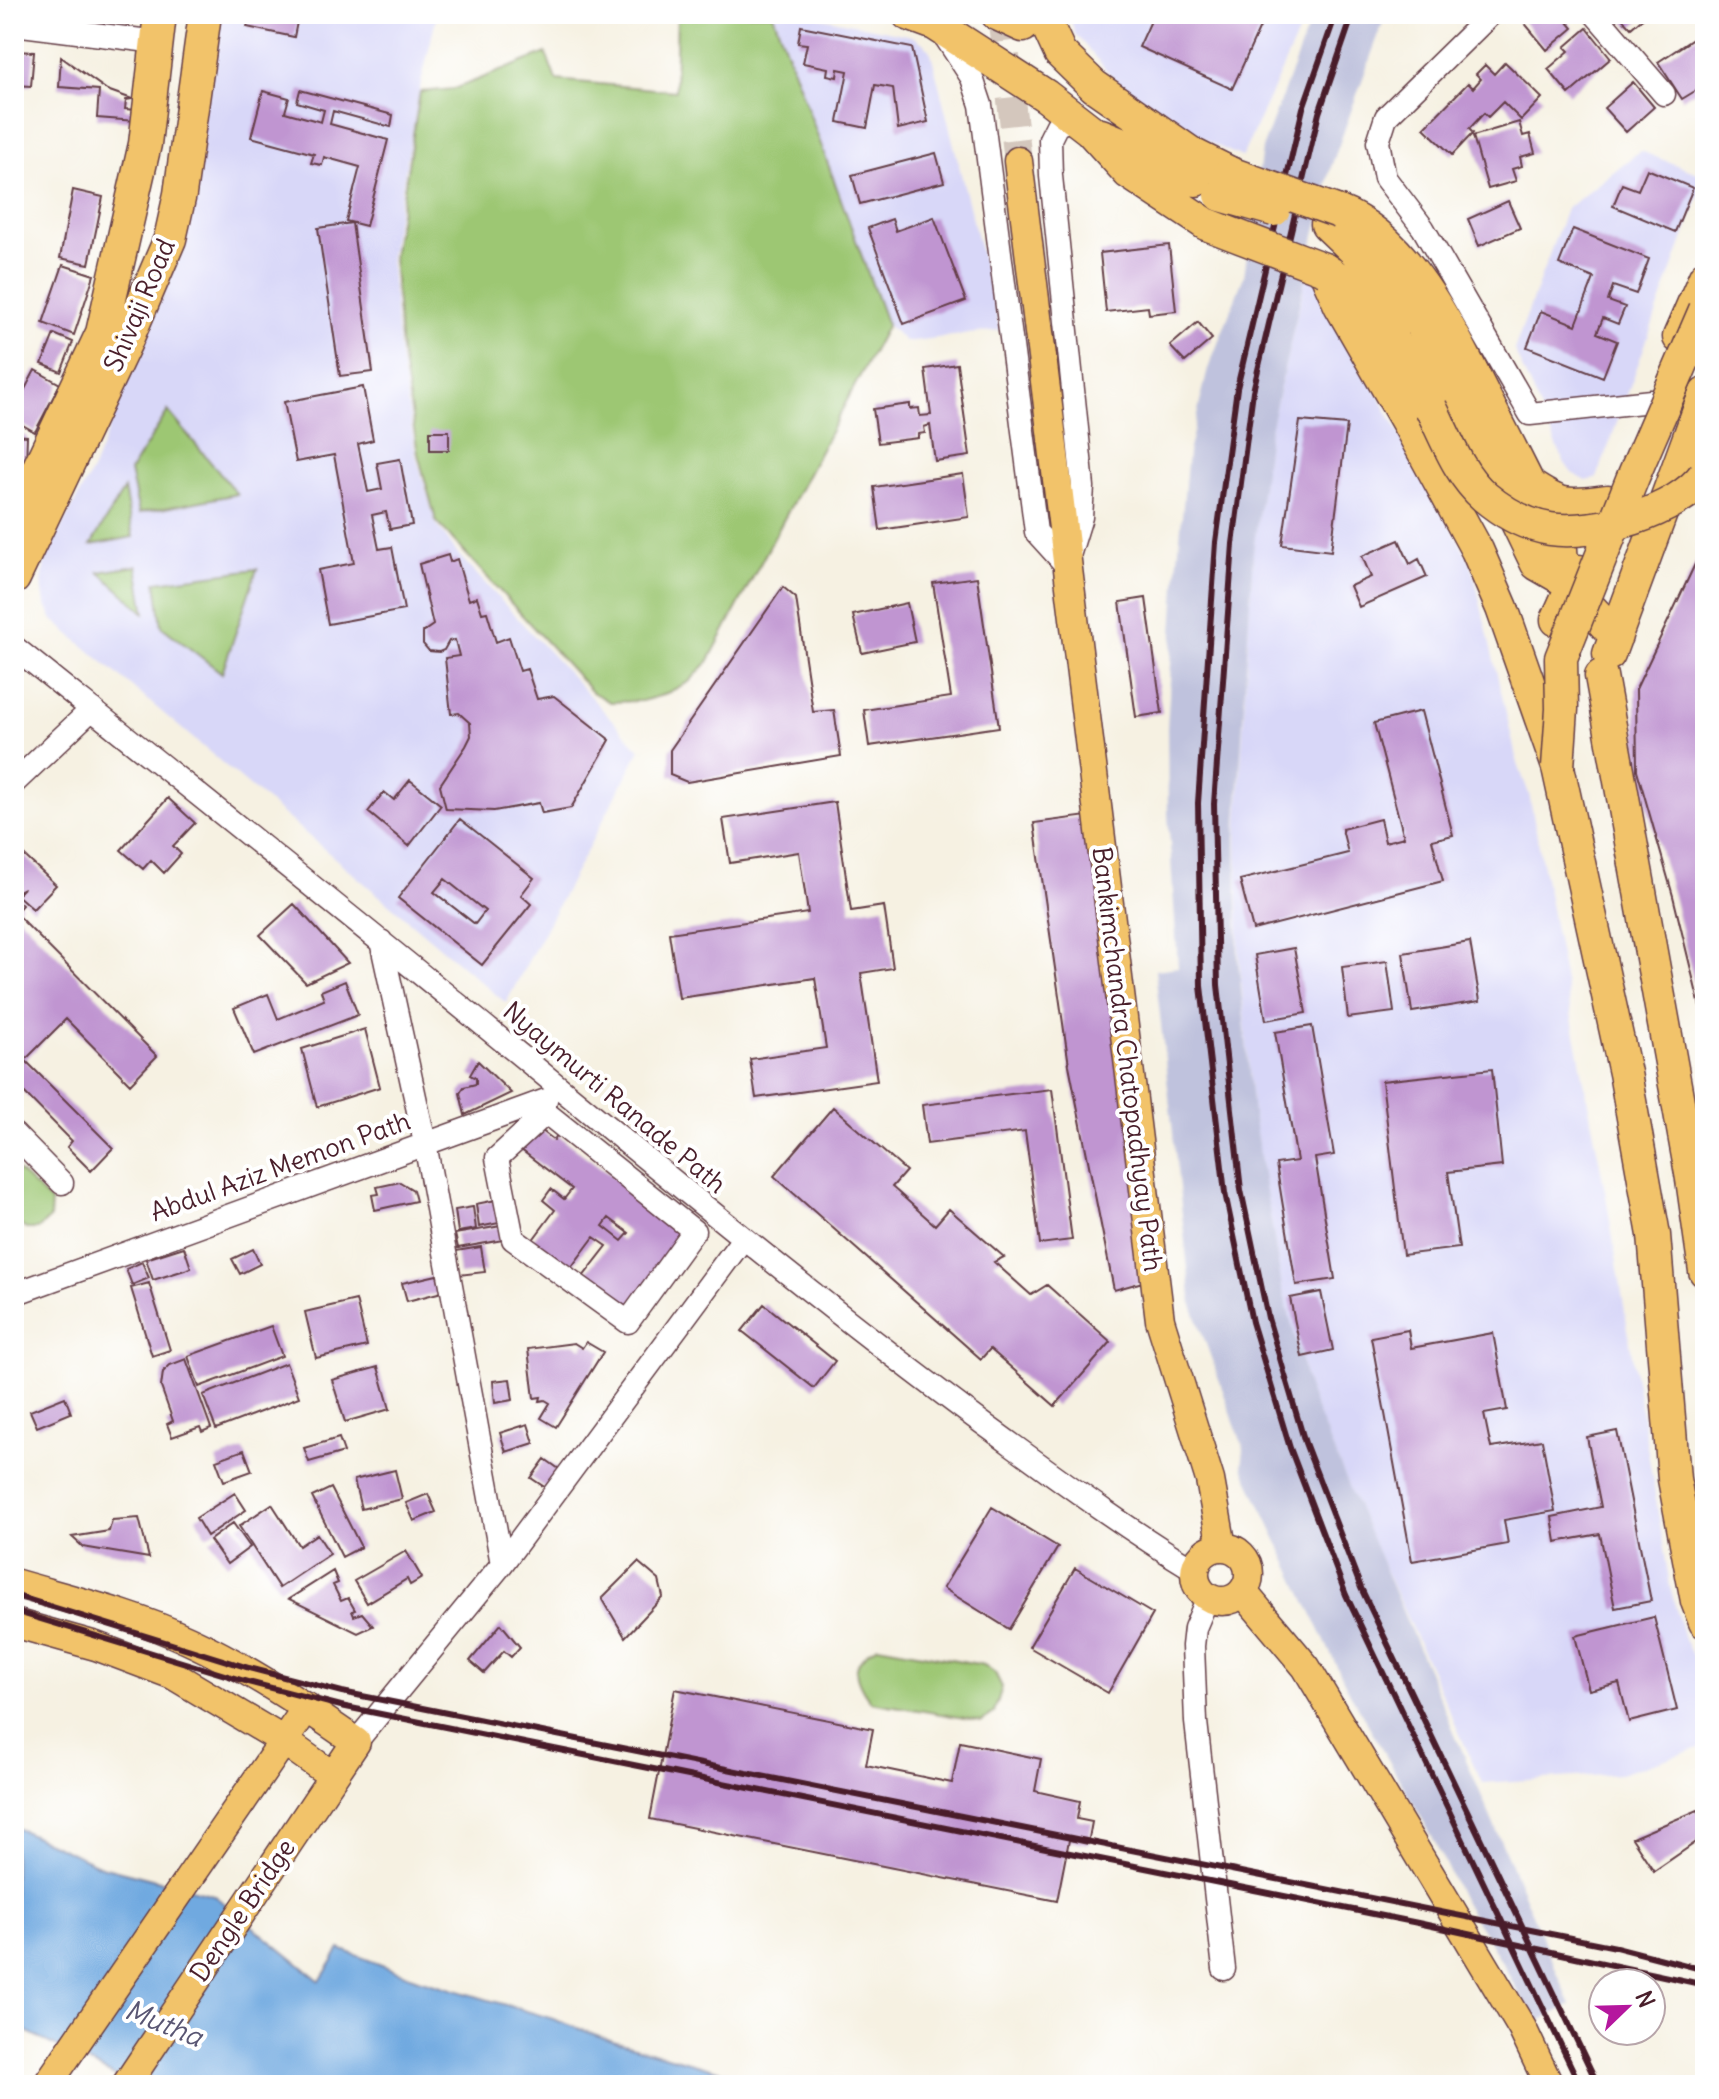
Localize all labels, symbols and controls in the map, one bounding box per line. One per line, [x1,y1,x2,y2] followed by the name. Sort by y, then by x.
[96,233,182,377] street label: Shivaji Road
[1086,845,1170,1273] street label: Bankimchandra Chatopadhyay Path
[497,994,733,1200] street label: Nyaymurti Ranade Path
[145,1104,415,1228] street label: Abdul Aziz Memon Path
[182,1832,302,1988] street label: Dengle Bridge
[1587,1967,1667,2047] north arrow
[1630,1987,1661,2012] text: N
[120,1991,210,2056] water label: Mutha

